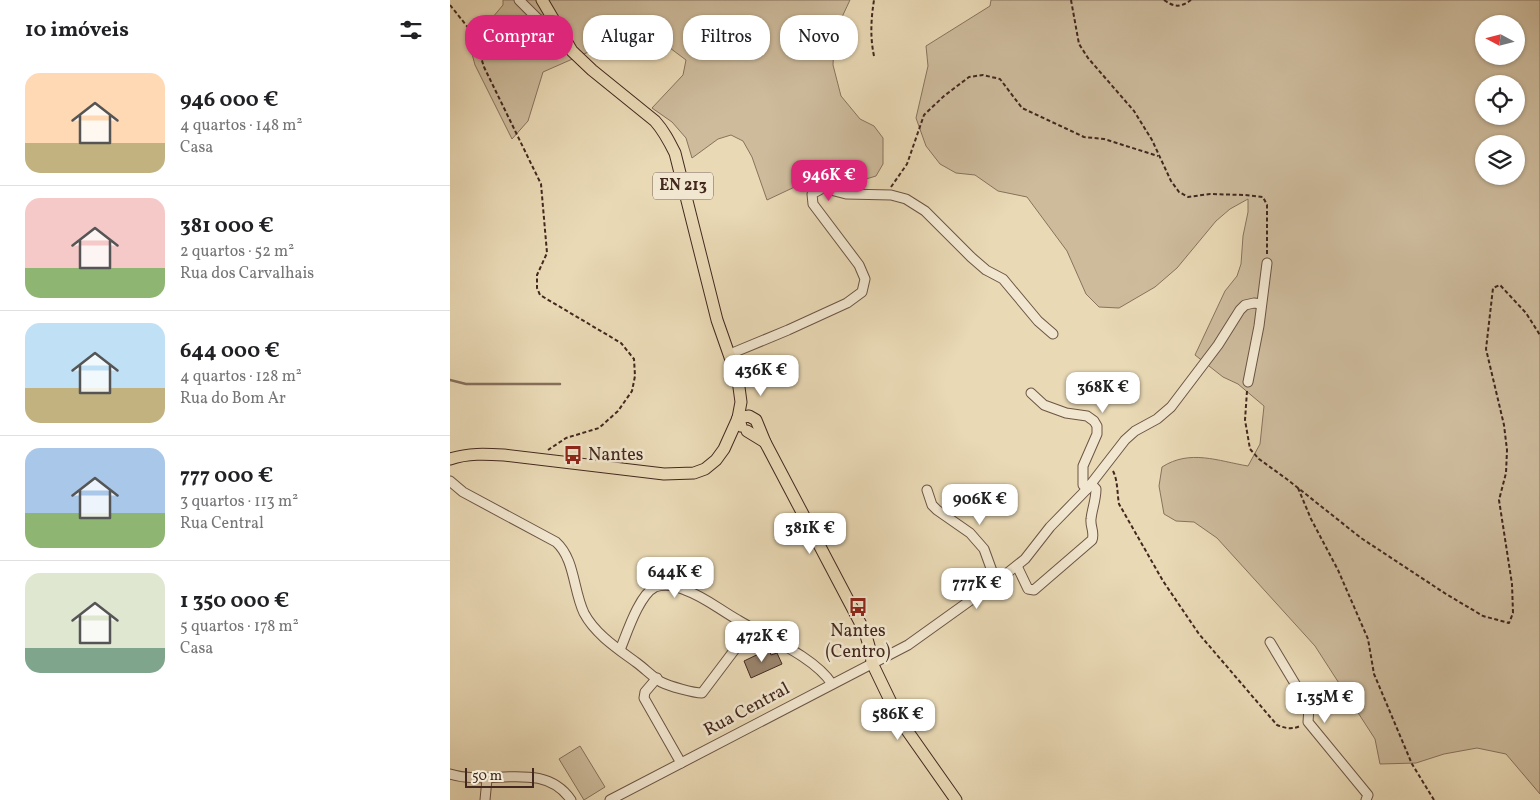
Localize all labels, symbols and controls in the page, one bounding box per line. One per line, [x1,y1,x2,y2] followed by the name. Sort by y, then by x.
[465,15,573,60] chip: Comprar
[583,15,673,60] chip: Alugar
[683,15,770,60] chip: Filtros
[780,15,858,60] chip: Novo
[1475,15,1525,65] north arrow
[1475,15,1525,185] map controls
[25,16,129,45] text: 10 imóveis
[397,16,425,44] icon: filters
[1475,75,1525,125] button: locate
[180,86,278,115] text: 946 000 €
[65,93,125,153] icon: home
[180,115,302,137] text: 4 quartos · 148 m²
[1475,135,1525,185] button: layers
[180,137,213,159] text: Casa
[788,160,870,202] pin: 946K €
[802,165,856,187] text: 946K €
[653,172,713,200] road number: EN 213
[180,212,274,241] text: 381 000 €
[65,218,125,278] icon: home
[180,241,294,263] text: 2 quartos · 52 m²
[180,263,314,285] text: Rua dos Carvalhais
[180,337,280,366] text: 644 000 €
[65,343,125,403] icon: home
[720,354,802,397] pin: 436K €
[735,360,787,382] text: 436K €
[180,366,302,388] text: 4 quartos · 128 m²
[1062,372,1144,414] pin: 368K €
[1077,377,1129,399] text: 368K €
[180,388,286,410] text: Rua do Bom Ar
[588,443,643,468] place label: Nantes
[562,444,584,466] bus stop icon: Nantes
[180,462,273,491] text: 777 000 €
[65,468,125,528] icon: home
[939,484,1021,526] pin: 906K €
[953,489,1007,511] text: 906K €
[180,491,298,513] text: 3 quartos · 113 m²
[769,512,851,555] pin: 381K €
[180,513,264,535] text: Rua Central
[785,518,835,540] text: 381K €
[634,556,716,599] pin: 644K €
[648,562,702,584] text: 644K €
[936,568,1018,610] pin: 777K €
[952,573,1002,595] text: 777K €
[180,587,289,616] text: 1 350 000 €
[65,593,125,653] icon: home
[847,596,869,618] bus stop icon: Nantes (Centro)
[180,616,299,638] text: 5 quartos · 178 m²
[826,619,890,665] place label: Nantes (Centro)
[721,620,803,663] pin: 472K €
[736,626,788,648] text: 472K €
[180,638,213,660] text: Casa
[700,677,794,743] street label: Rua Central
[1279,682,1371,724] pin: 1.35M €
[1297,687,1353,709] text: 1.35M €
[857,698,939,741] pin: 586K €
[872,704,924,726] text: 586K €
[465,765,534,788] scale bar
[472,767,502,786] text: 50 m

